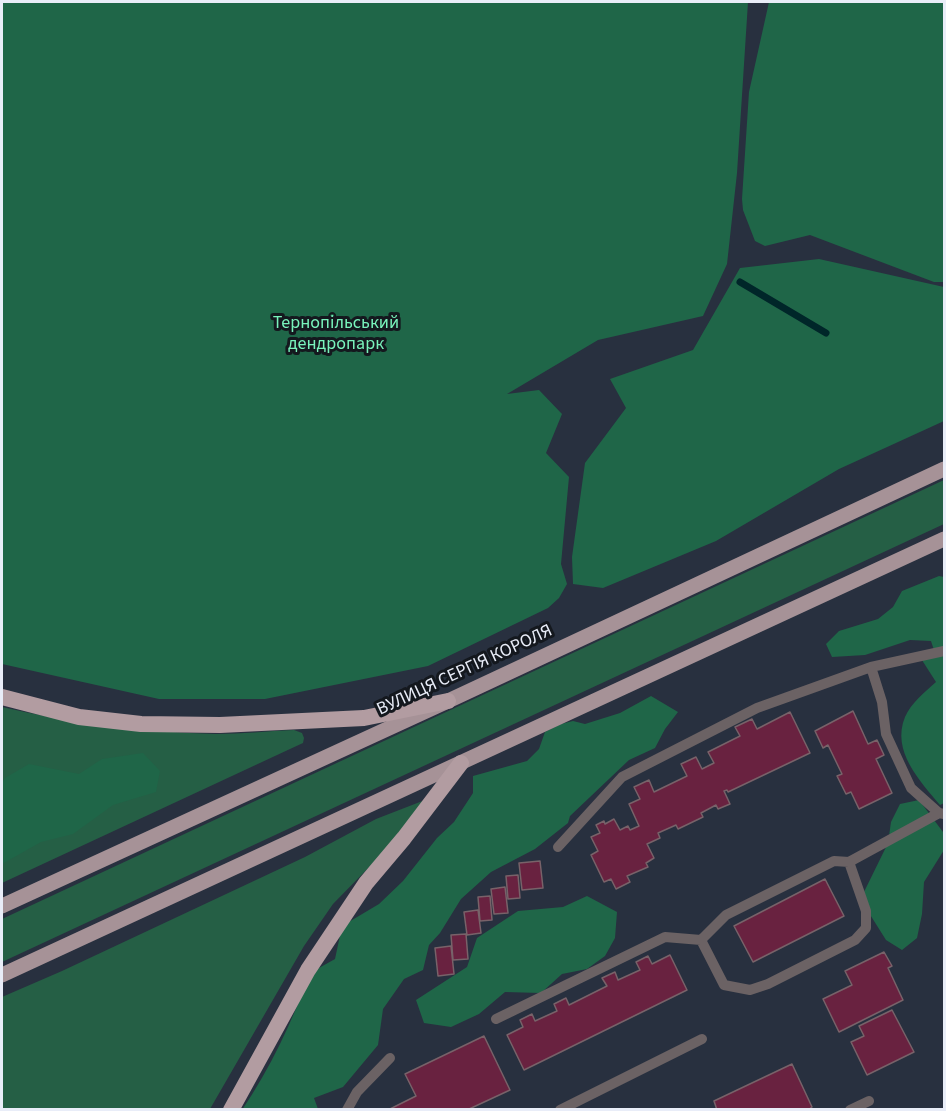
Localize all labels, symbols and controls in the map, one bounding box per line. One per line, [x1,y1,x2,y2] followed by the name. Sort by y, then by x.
[273,313,399,356] park label: Тернопільський дендропарк
[374,621,556,721] street label: ВУЛИЦЯ СЕРГІЯ КОРОЛЯ

